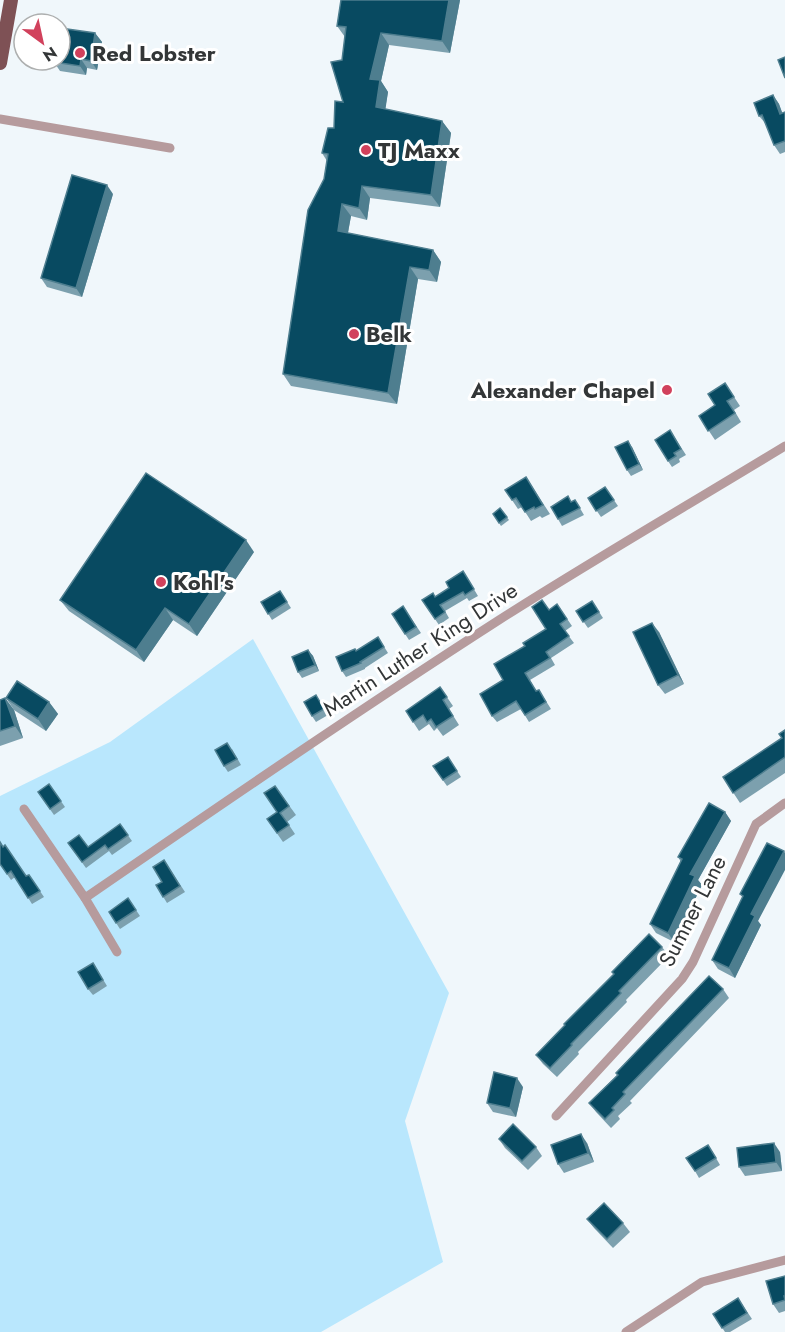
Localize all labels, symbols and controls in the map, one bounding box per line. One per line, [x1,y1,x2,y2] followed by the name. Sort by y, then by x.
[12,12,72,72] north arrow
[92,37,216,69] place label: Red Lobster
[38,41,61,67] text: N
[73,46,87,60] marker: Red Lobster
[378,134,460,166] place label: TJ Maxx
[359,143,373,157] marker: TJ Maxx
[366,318,412,350] place label: Belk
[347,327,361,341] marker: Belk
[470,374,655,406] place label: Alexander Chapel
[660,383,674,397] marker: Alexander Chapel
[173,566,234,598] place label: Kohl's
[316,574,524,724] street label: Martin Luther King Drive
[154,575,168,589] marker: Kohl's
[650,850,734,972] street label: Sumner Lane

